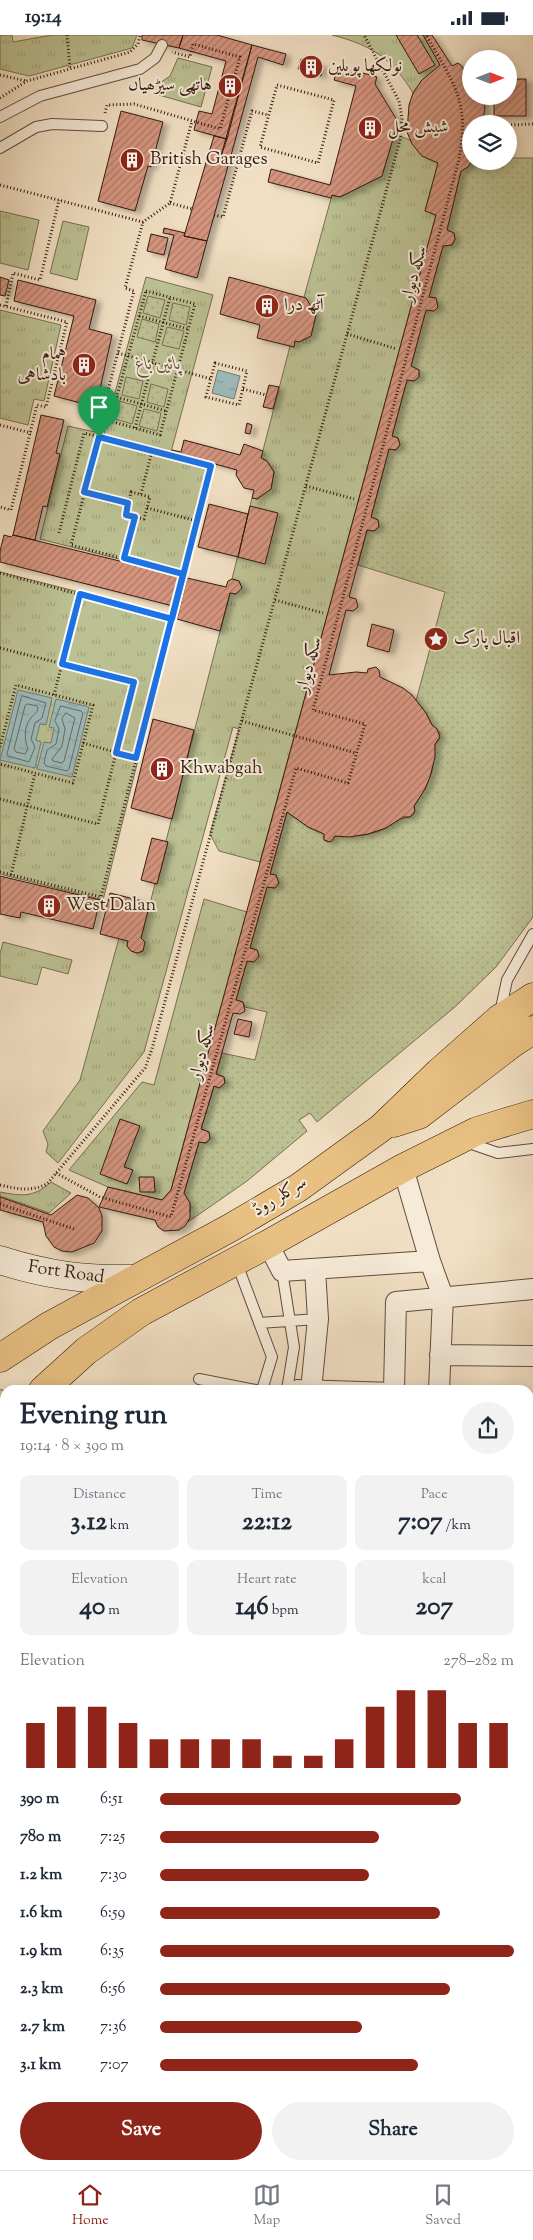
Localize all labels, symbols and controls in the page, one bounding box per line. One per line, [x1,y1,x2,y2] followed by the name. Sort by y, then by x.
[25,4,61,31] text: 19:14
[462,50,518,105] north arrow
[462,50,517,170] map controls
[298,54,324,80] building icon: نولکھا پویلین
[328,54,402,80] place label: نولکھا پویلین
[128,73,212,99] place label: ہاتھی سیڑھیاں
[217,73,243,99] building icon: ہاتھی سیڑھیاں
[357,115,383,141] building icon: شیش محل
[388,115,448,141] place label: شیش محل
[462,115,517,170] button: layers
[119,147,145,173] building icon: British Garages
[150,147,268,173] place label: British Garages
[395,243,435,307] street label: سکه دیوار
[254,293,280,319] building icon: آٹھ درا
[284,293,326,319] place label: آٹھ درا
[18,342,66,389] place label: ہمام بادشاہی
[71,352,97,378] building icon: ہمام بادشاہی
[135,352,182,378] park label: پائیں باغ
[78,386,120,437] pin
[85,393,113,421] icon: arrive
[423,626,449,652] place icon: اقبال پارک
[454,626,520,652] place label: اقبال پارک
[290,634,330,698] street label: سکه دیوار
[149,756,175,782] building icon: Khwabgah
[180,756,263,782] place label: Khwabgah
[36,893,62,919] building icon: West Dalan
[66,893,157,919] place label: West Dalan
[183,1021,223,1085] street label: سکه دیوار
[248,1170,312,1224] street label: سرکلر روڈ
[26,1255,106,1291] street label: Fort Road
[20,1396,167,1436] text: Evening run
[462,1402,514,1454] button: share
[20,1435,124,1458] text: 19:14 · 8 × 390 m
[73,1485,126,1505] text: Distance
[251,1485,283,1505] text: Time
[421,1485,448,1505] text: Pace
[70,1505,107,1541] text: 3.12
[242,1505,292,1541] text: 22:12
[398,1505,442,1541] text: 7:07
[107,1516,129,1536] text: km
[442,1516,471,1536] text: /km
[71,1570,128,1590] text: Elevation
[237,1570,297,1590] text: Heart rate
[422,1570,446,1590] text: kcal
[80,1590,105,1626] text: 40
[235,1590,269,1626] text: 146
[416,1590,453,1626] text: 207
[105,1601,120,1621] text: m
[269,1601,299,1621] text: bpm
[20,1650,85,1673] text: Elevation
[443,1650,514,1673] text: 278–282 m
[20,1788,59,1811] text: 390 m
[100,1788,123,1811] text: 6:51
[20,1826,61,1849] text: 780 m
[100,1826,125,1849] text: 7:25
[20,1864,62,1887] text: 1.2 km
[100,1864,127,1887] text: 7:30
[20,1902,62,1925] text: 1.6 km
[100,1902,125,1925] text: 6:59
[20,1940,62,1963] text: 1.9 km
[100,1940,124,1963] text: 6:35
[20,1978,63,2001] text: 2.3 km
[100,1978,125,2001] text: 6:56
[20,2016,65,2039] text: 2.7 km
[100,2016,126,2039] text: 7:36
[20,2054,61,2077] text: 3.1 km
[100,2054,129,2077] text: 7:07
[20,2102,262,2160] button: Save
[272,2102,514,2160] button: Share
[72,2181,109,2231] tab: Home
[253,2181,281,2231] tab: Map
[425,2181,461,2231] tab: Saved

